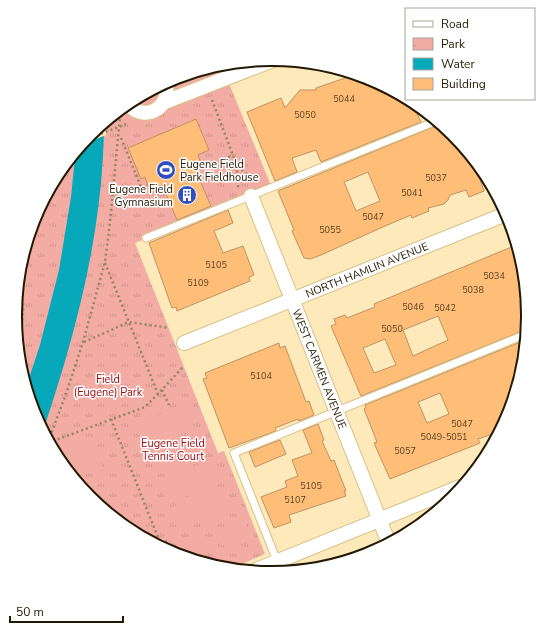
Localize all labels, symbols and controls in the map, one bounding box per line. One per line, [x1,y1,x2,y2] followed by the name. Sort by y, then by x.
[405,8,535,100] legend
[441,16,469,32] text: Road
[441,36,466,52] text: Park
[441,56,475,72] text: Water
[441,76,486,92] text: Building
[333,93,355,105] house number: 5044
[294,109,316,121] house number: 5050
[180,157,259,185] place label: Eugene Field Park Fieldhouse
[155,159,177,181] sports icon: Eugene Field Park Fieldhouse
[425,172,447,184] house number: 5037
[109,182,173,210] place label: Eugene Field Gymnasium
[176,184,198,206] building icon: Eugene Field Gymnasium
[401,187,423,199] house number: 5041
[362,211,384,223] house number: 5047
[319,224,341,236] house number: 5055
[303,238,431,301] street label: NORTH HAMLIN AVENUE
[205,259,227,271] house number: 5105
[483,270,505,282] house number: 5034
[187,277,209,289] house number: 5109
[462,284,484,296] house number: 5038
[402,301,424,313] house number: 5046
[434,302,456,314] house number: 5042
[289,307,350,431] street label: WEST CARMEN AVENUE
[381,323,403,335] house number: 5050
[250,370,272,382] house number: 5104
[74,372,143,400] park label: Field (Eugene) Park
[451,418,473,430] house number: 5047
[420,431,468,443] house number: 5049-5051
[141,436,205,464] park label: Eugene Field Tennis Court
[394,445,416,457] house number: 5057
[300,480,322,492] house number: 5105
[284,494,306,506] house number: 5107
[10,598,123,624] scale bar
[16,604,44,620] text: 50 m

